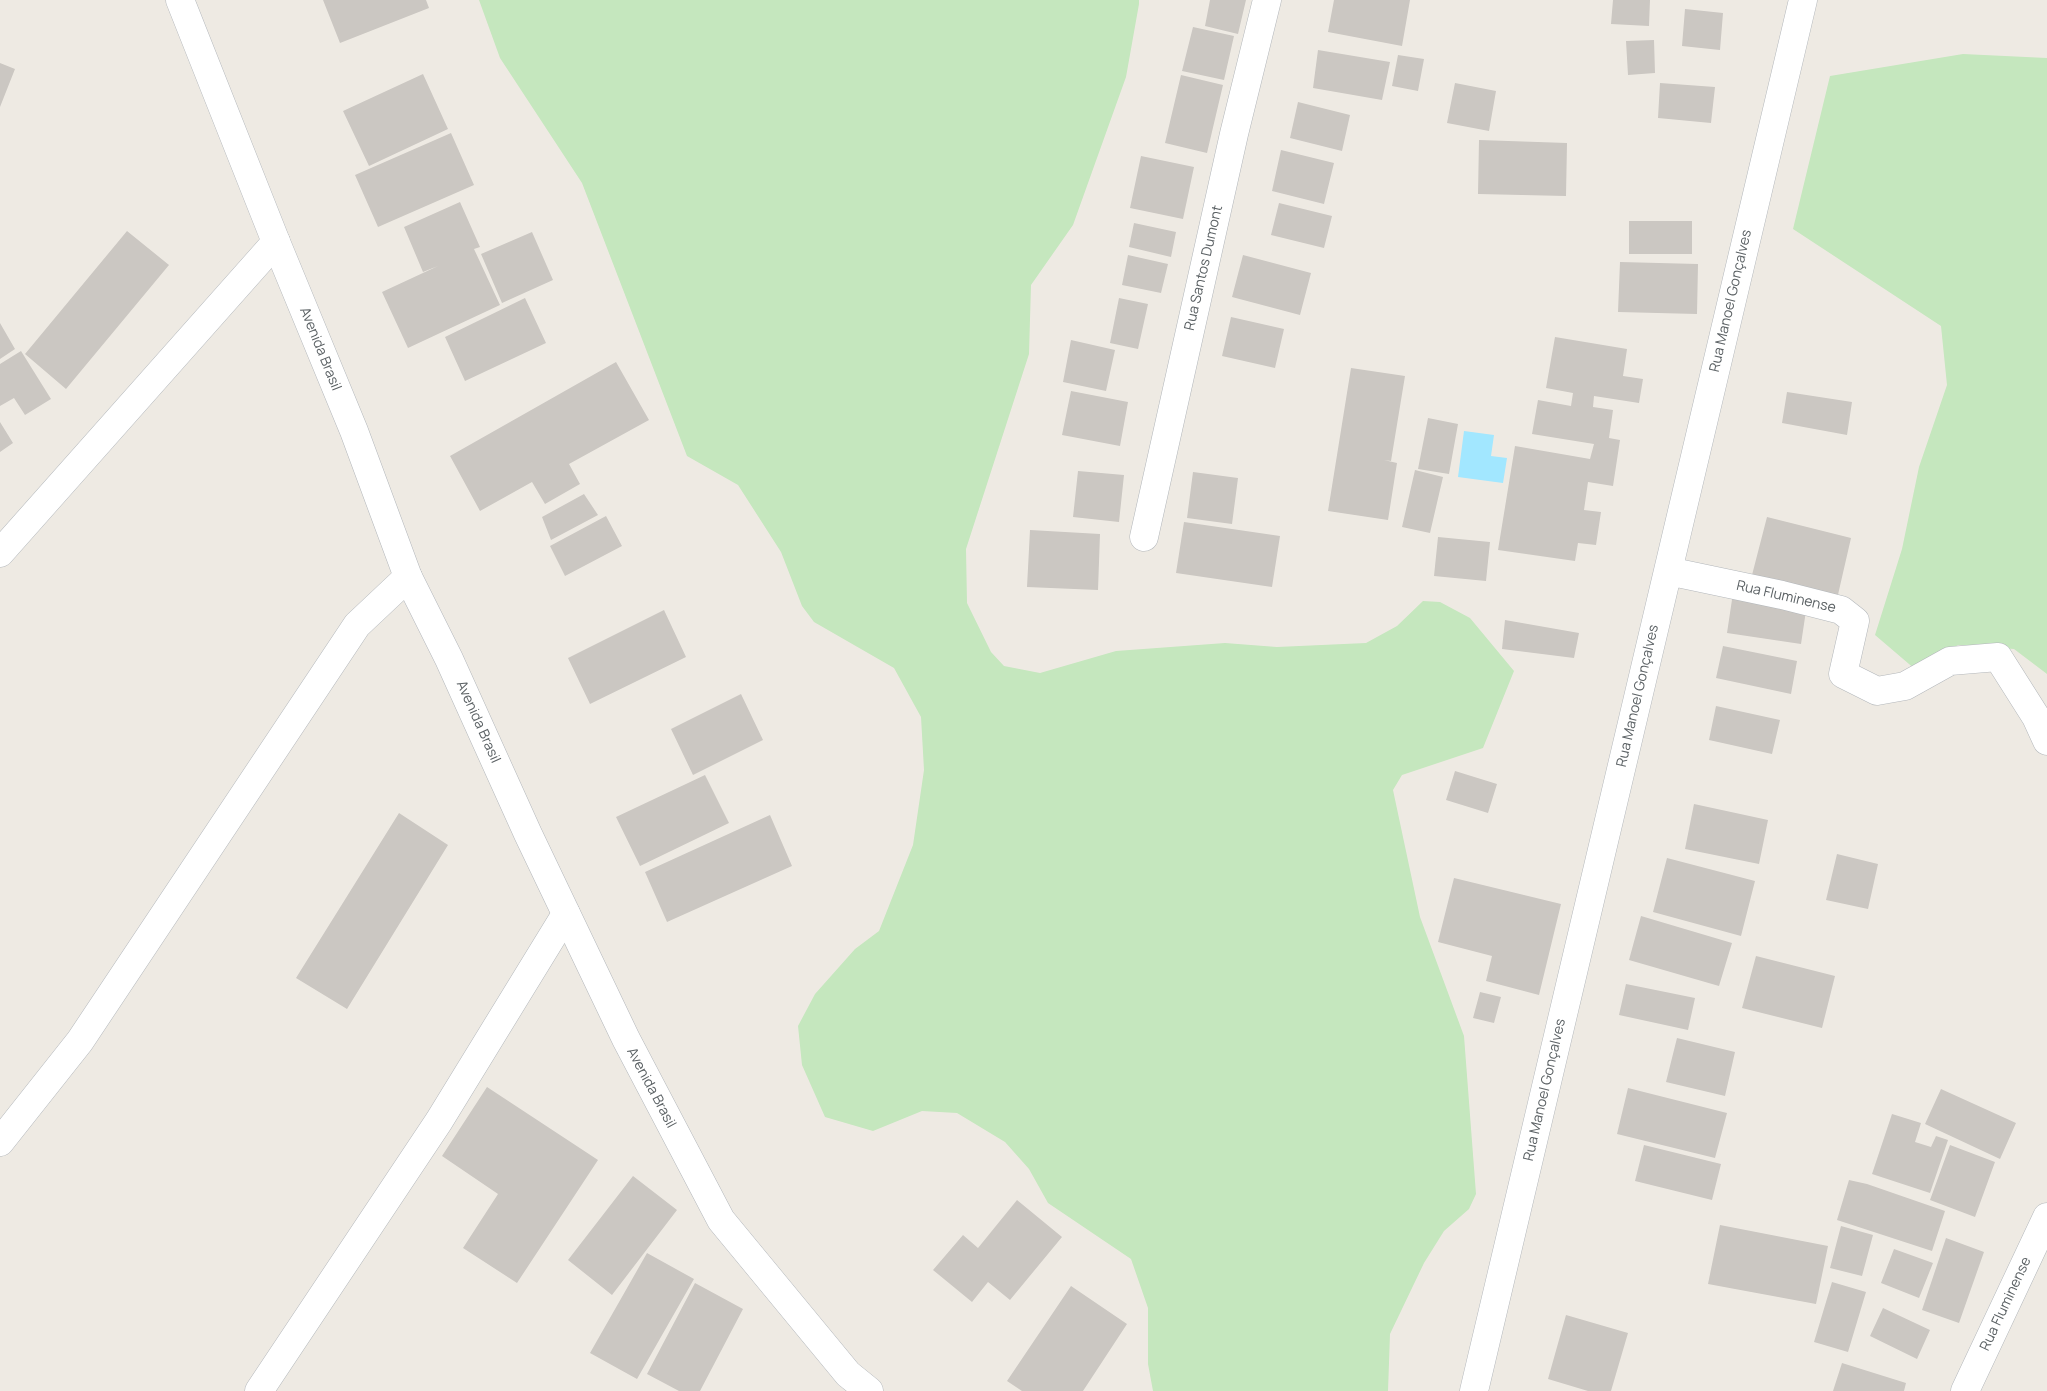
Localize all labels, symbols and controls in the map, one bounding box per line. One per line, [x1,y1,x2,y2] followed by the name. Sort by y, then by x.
[1181,204,1227,332] street label: Rua Santos Dumont
[1706,228,1756,374] street label: Rua Manoel Gonçalves
[296,305,344,393] street label: Avenida Brasil
[1735,577,1837,617] street label: Rua Fluminense
[1613,623,1663,769] street label: Rua Manoel Gonçalves
[452,678,504,766] street label: Avenida Brasil
[1520,1017,1570,1163] street label: Rua Manoel Gonçalves
[623,1045,679,1131] street label: Avenida Brasil
[1977,1254,2035,1354] street label: Rua Fluminense

